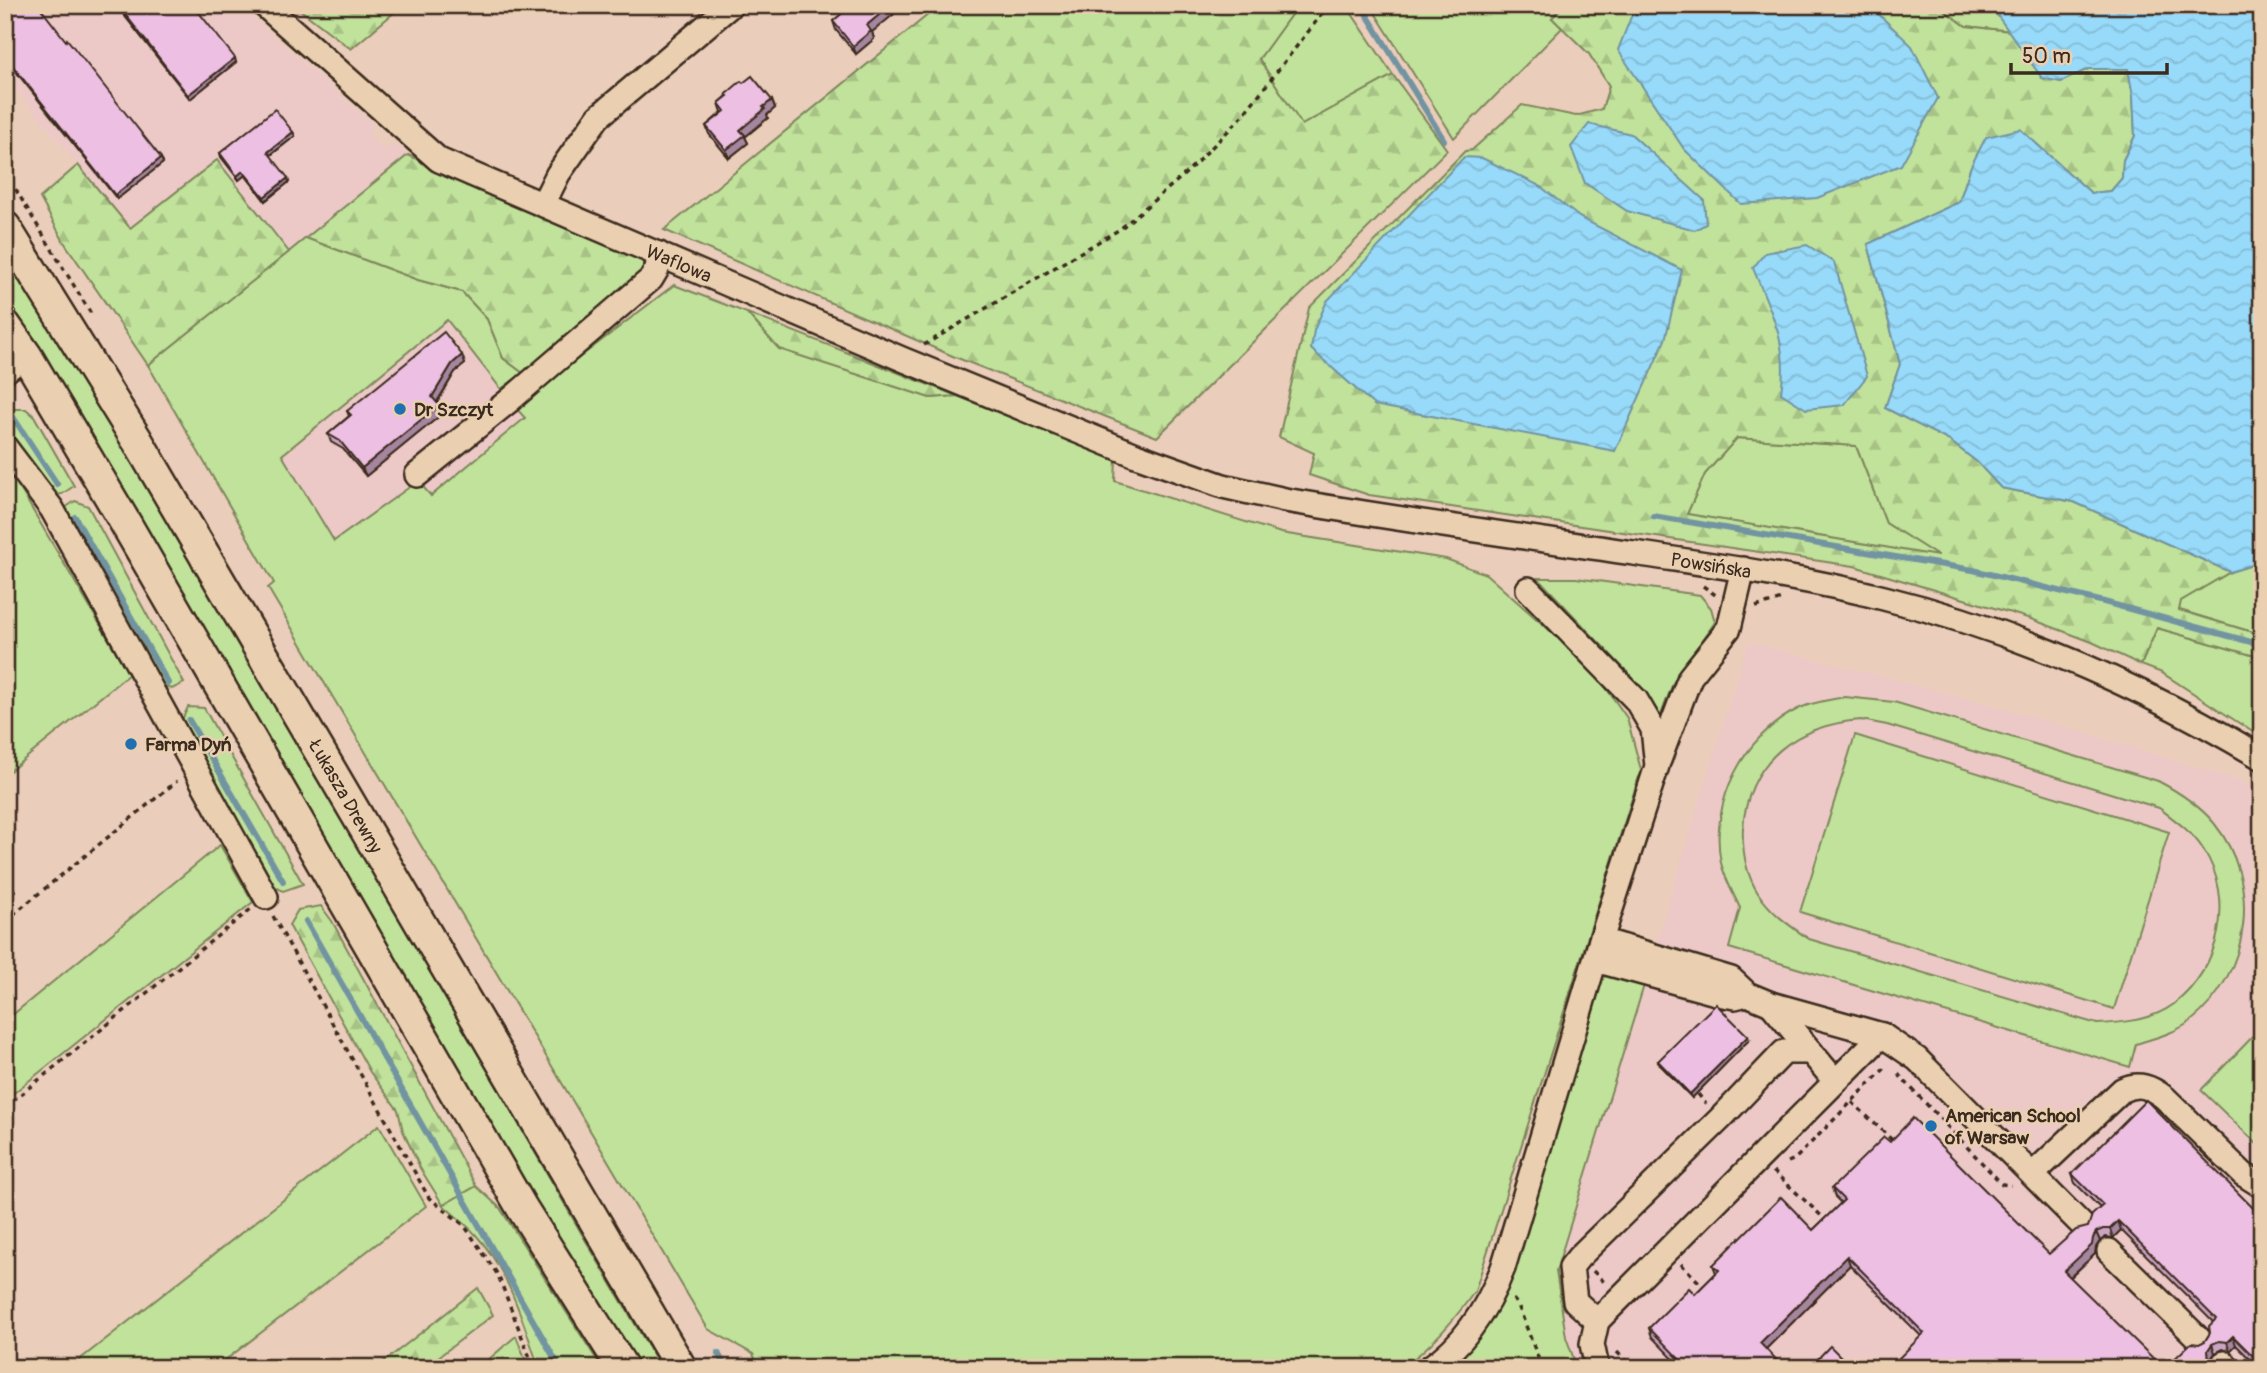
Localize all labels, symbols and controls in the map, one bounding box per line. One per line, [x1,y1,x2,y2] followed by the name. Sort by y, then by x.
[2011,32,2167,76] scale bar
[2022,43,2071,70] text: 50 m
[642,239,715,289] street label: Waflowa
[414,398,494,422] place label: Dr Szczyt
[392,401,408,417] marker: Dr Szczyt
[1669,548,1753,584] street label: Powsińska
[145,733,232,757] place label: Farma Dyń
[302,734,387,858] street label: Łukasza Drewny
[123,736,139,752] marker: Farma Dyń
[1944,1104,2081,1150] place label: American School of Warsaw
[1923,1118,1939,1134] marker: American School of Warsaw

